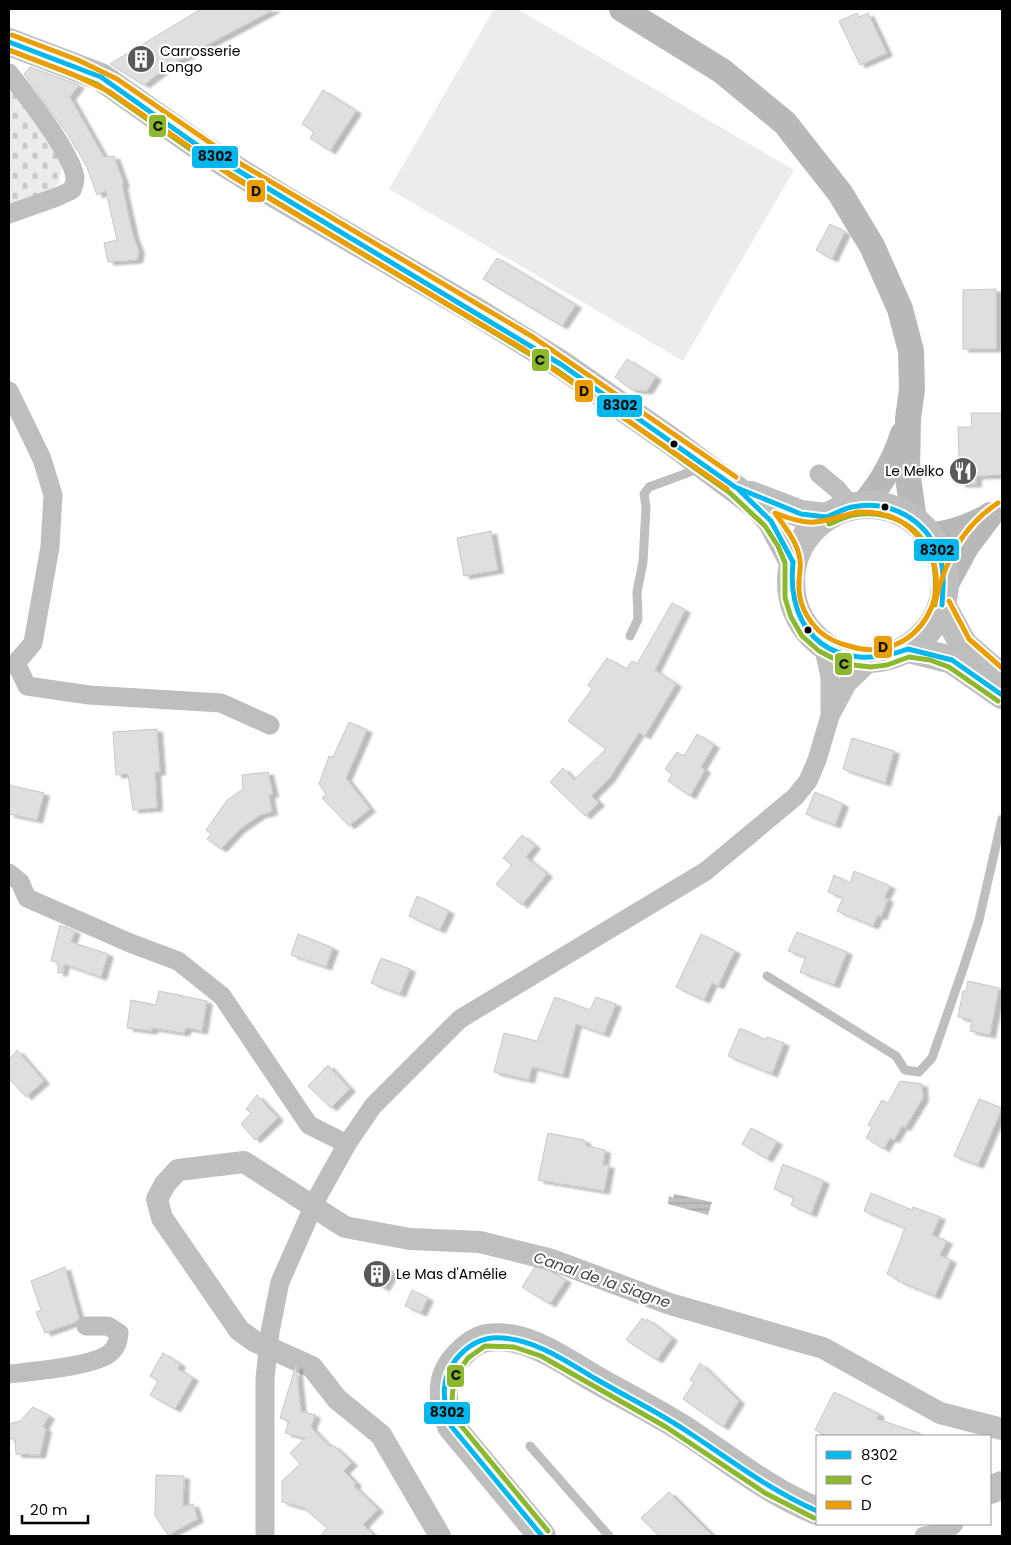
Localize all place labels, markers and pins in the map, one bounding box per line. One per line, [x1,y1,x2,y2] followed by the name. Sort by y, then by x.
[160,41,241,77] place label: Carrosserie Longo
[126,44,156,74] building icon: Carrosserie Longo
[669,439,679,449] unlabelled marker
[948,456,978,486] restaurant icon: Le Melko
[885,461,944,481] place label: Le Melko
[880,502,890,512] unlabelled marker
[803,625,813,635] unlabelled marker
[362,1259,392,1289] building icon: Le Mas d'Amélie
[396,1264,507,1284] place label: Le Mas d'Amélie

